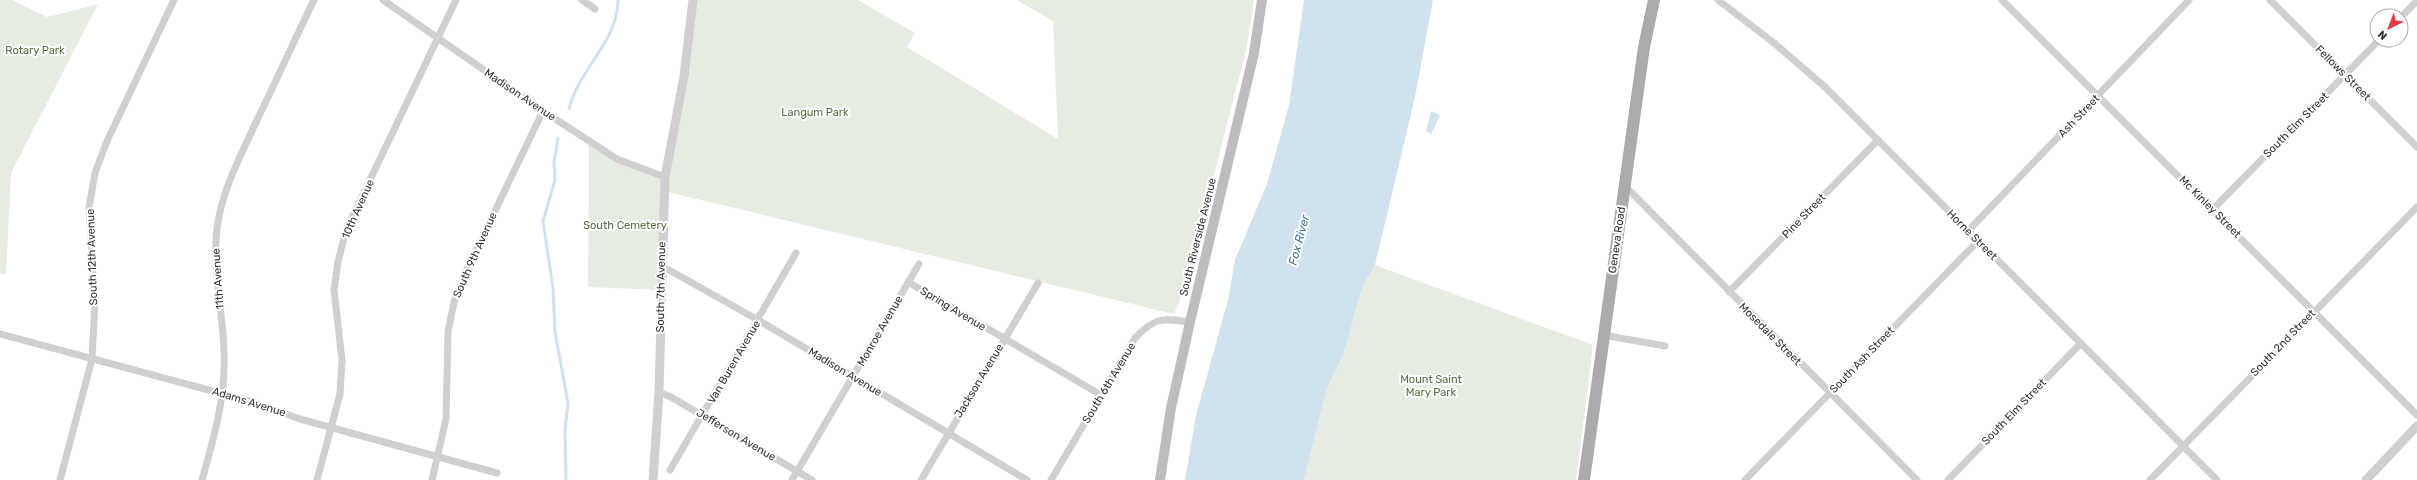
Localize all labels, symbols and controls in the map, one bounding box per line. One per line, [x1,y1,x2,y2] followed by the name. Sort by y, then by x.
[2369,8,2409,48] north arrow
[2375,28,2390,43] text: N
[2313,43,2374,104] street label: Fellows Street
[5,44,65,57] park label: Rotary Park
[482,66,558,124] street label: Madison Avenue
[2261,89,2332,160] street label: South Elm Street
[2056,92,2103,140] street label: Ash Street
[781,106,849,119] park label: Langum Park
[2176,173,2244,241] street label: Mc Kinley Street
[1177,176,1219,298] street label: South Riverside Avenue
[339,177,377,241] street label: 10th Avenue
[1780,190,1829,241] street label: Pine Street
[1606,206,1628,274] street label: Geneva Road
[1944,207,2000,263] street label: Horne Street
[84,209,100,305] street label: South 12th Avenue
[450,210,500,300] street label: South 9th Avenue
[1286,213,1313,267] water label: Fox River
[583,219,667,232] park label: South Cemetery
[654,241,668,333] street label: South 7th Avenue
[209,248,227,310] street label: 11th Avenue
[918,284,988,334] street label: Spring Avenue
[855,293,905,369] street label: Monroe Avenue
[1736,300,1804,368] street label: Mosedale Street
[2248,306,2319,379] street label: South 2nd Street
[705,318,763,406] street label: Van Buren Avenue
[1827,324,1898,396] street label: South Ash Street
[1080,340,1138,426] street label: South 6th Avenue
[952,342,1006,420] street label: Jackson Avenue
[806,345,884,399] street label: Madison Avenue
[1400,373,1463,399] park label: Mount Saint Mary Park
[1979,376,2049,448] street label: South Elm Street
[211,385,287,419] street label: Adams Avenue
[694,406,778,464] street label: Jefferson Avenue

